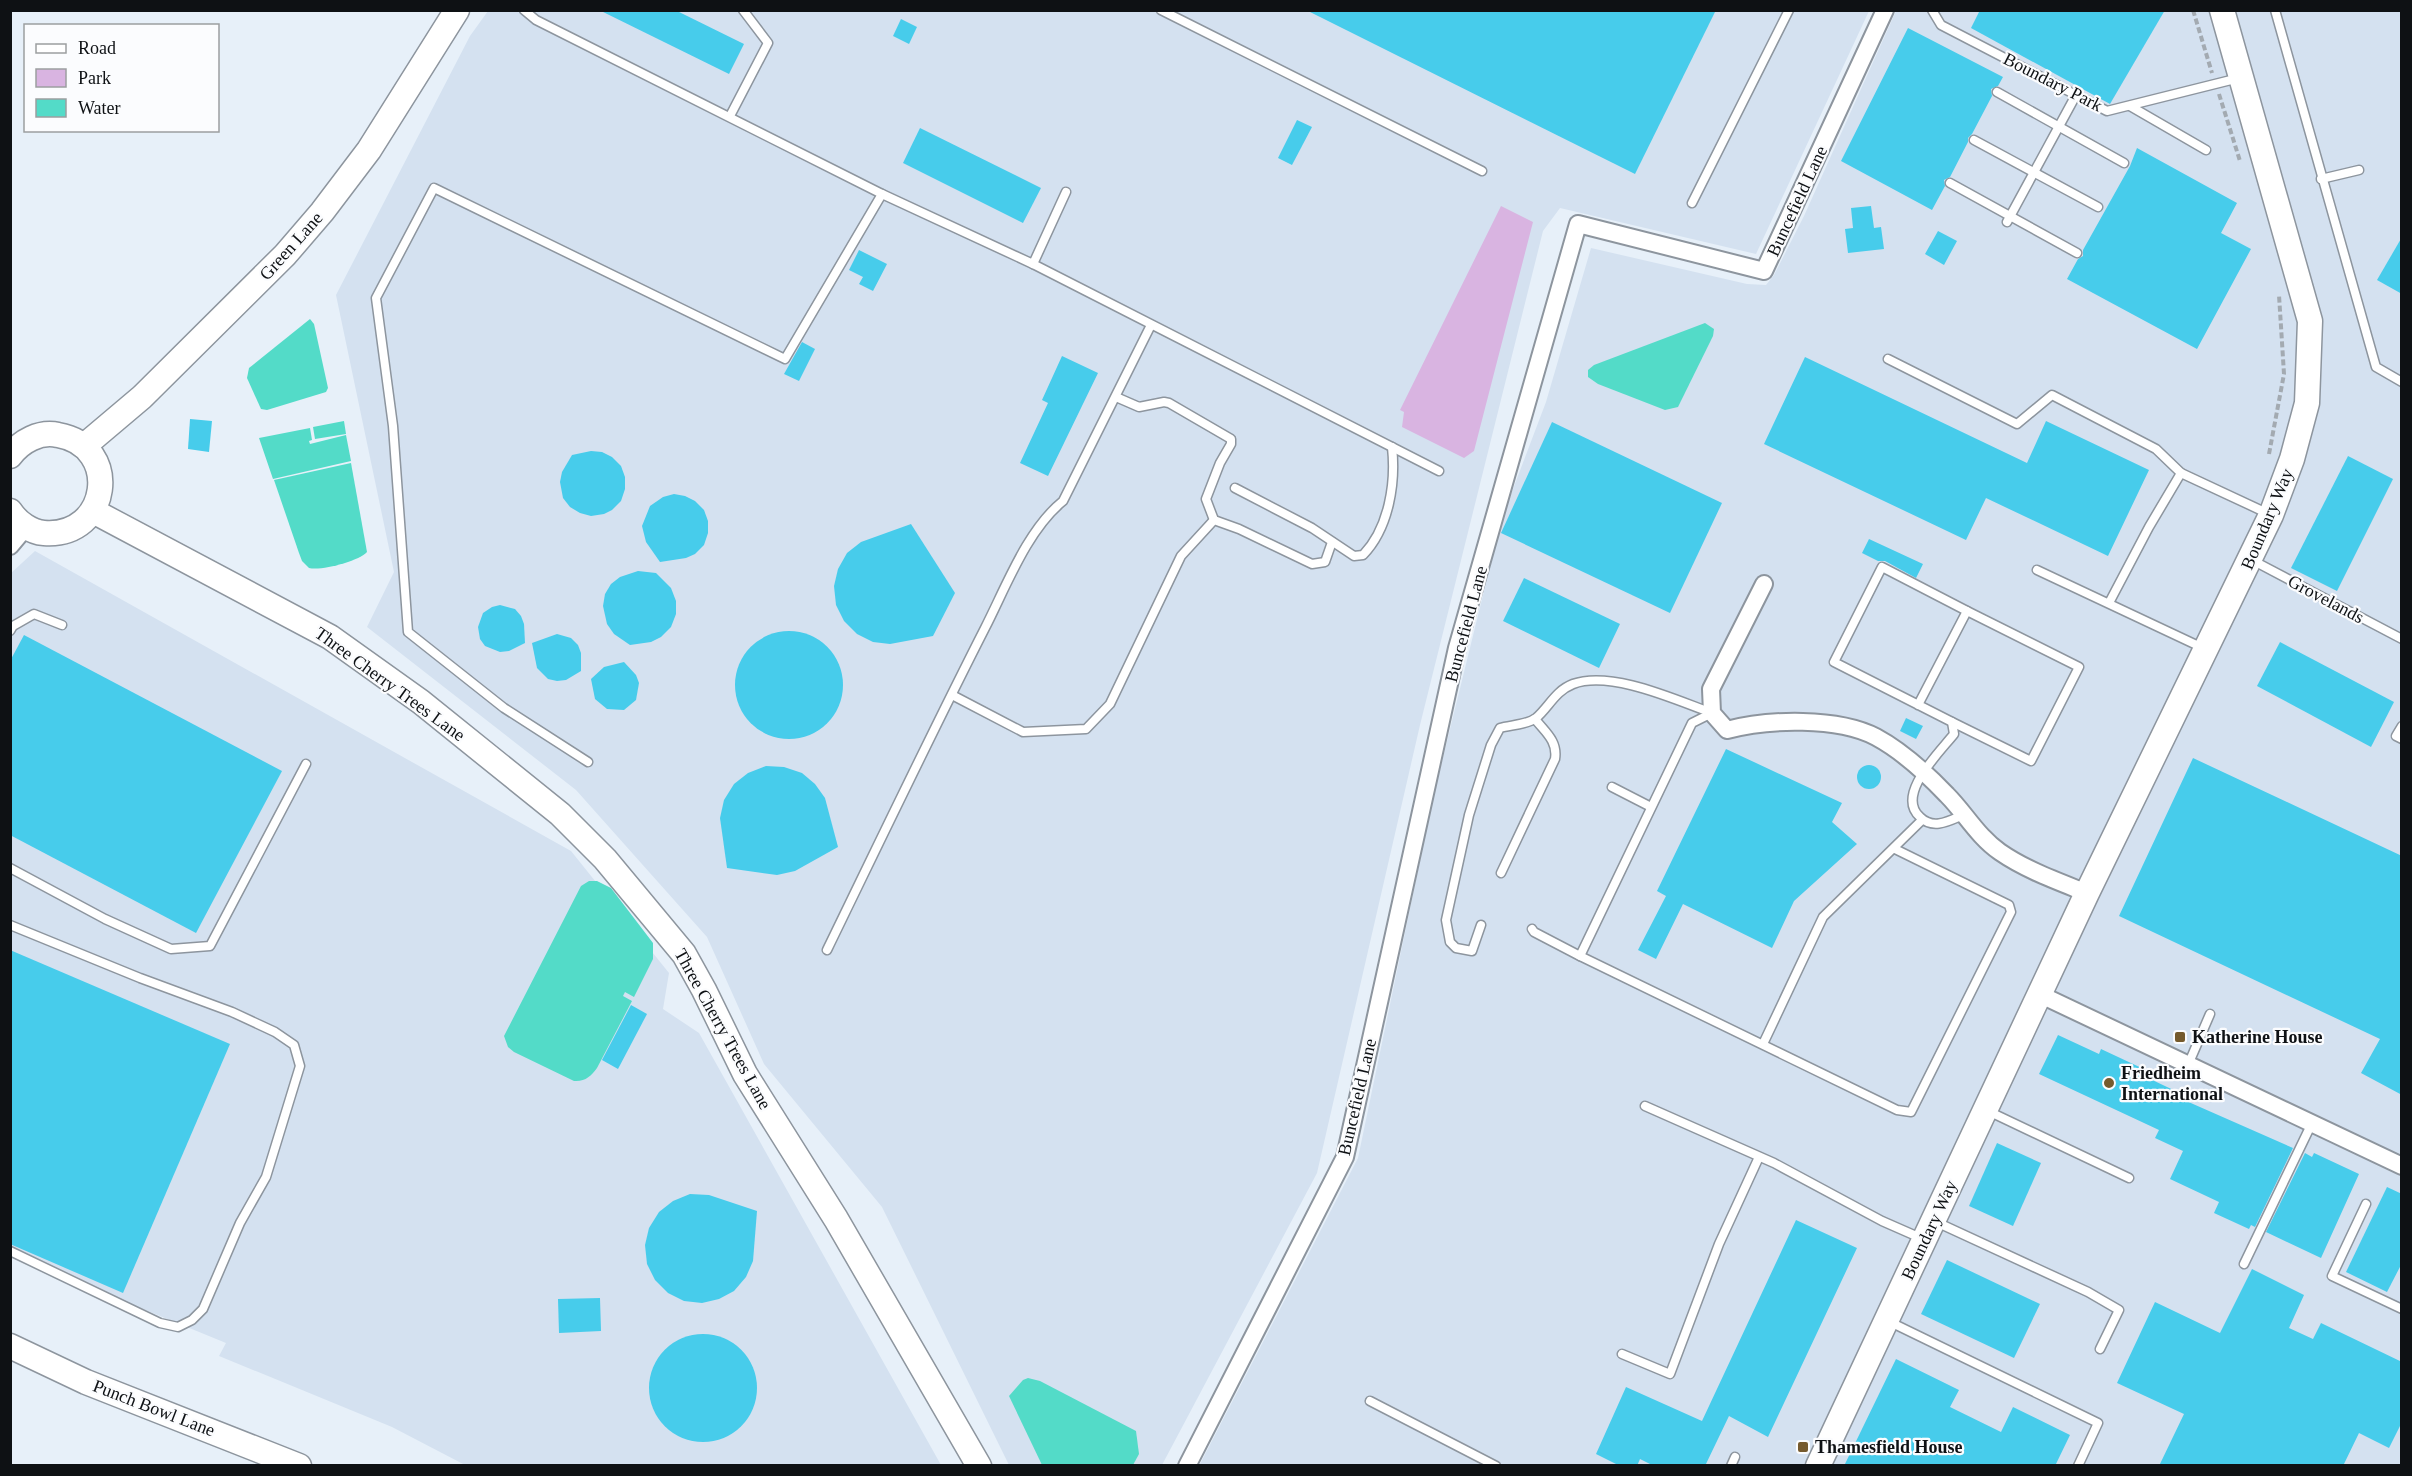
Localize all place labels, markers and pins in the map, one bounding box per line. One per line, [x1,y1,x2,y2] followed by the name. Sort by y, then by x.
[2192,1027,2323,1047] place label: Katherine House
[2173,1030,2187,1044] marker: Katherine House
[2121,1063,2223,1104] place label: Friedheim International
[2102,1076,2116,1090] marker: Friedheim International
[1815,1437,1963,1457] place label: Thamesfield House
[1796,1440,1810,1454] marker: Thamesfield House

